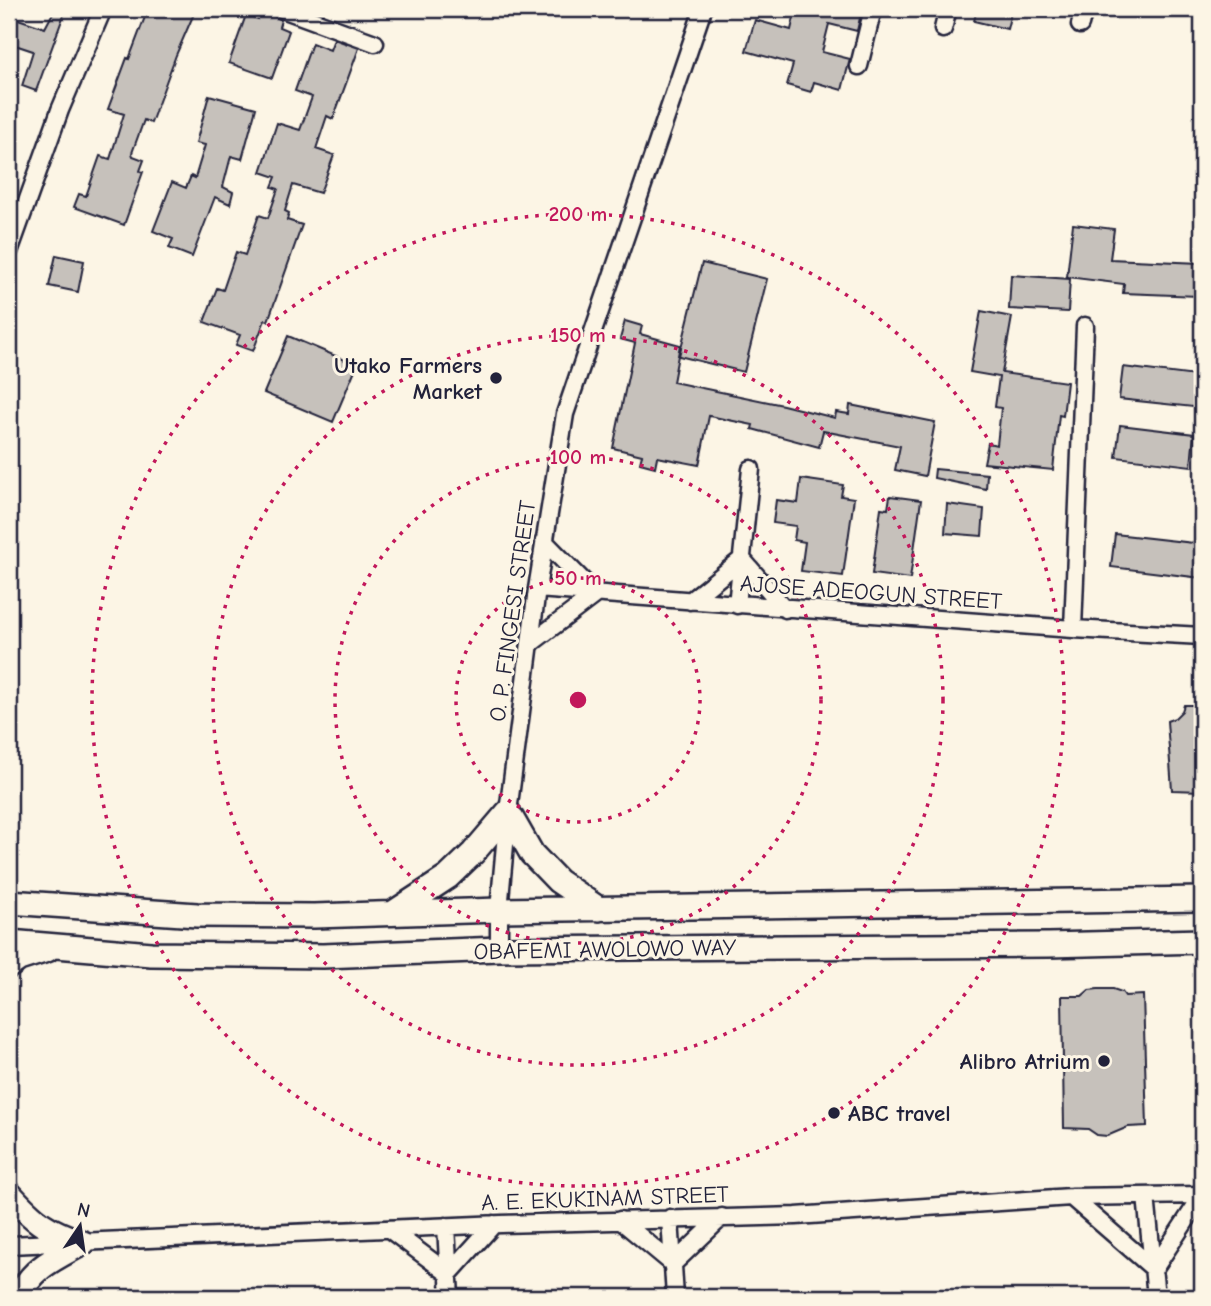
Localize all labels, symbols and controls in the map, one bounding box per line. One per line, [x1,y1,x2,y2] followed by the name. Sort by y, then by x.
[549,202,607,226] text: 200 m
[550,323,606,347] text: 150 m
[334,352,482,405] place label: Utako Farmers Market
[488,370,504,386] marker: Utako Farmers Market
[550,445,606,469] text: 100 m
[484,499,541,723] street label: O. P. FINGESI STREET
[554,566,602,590] text: 50 m
[739,570,1003,615] street label: AJOSE ADEOGUN STREET
[566,688,590,712] centre of rings
[473,934,737,965] street label: OBAFEMI AWOLOWO WAY
[960,1048,1090,1075] place label: Alibro Atrium
[1096,1053,1112,1069] marker: Alibro Atrium
[848,1100,951,1127] place label: ABC travel
[826,1105,842,1121] marker: ABC travel
[481,1181,729,1216] street label: A. E. EKUKINAM STREET
[46,1190,116,1260] north arrow
[75,1198,92,1223] text: N

